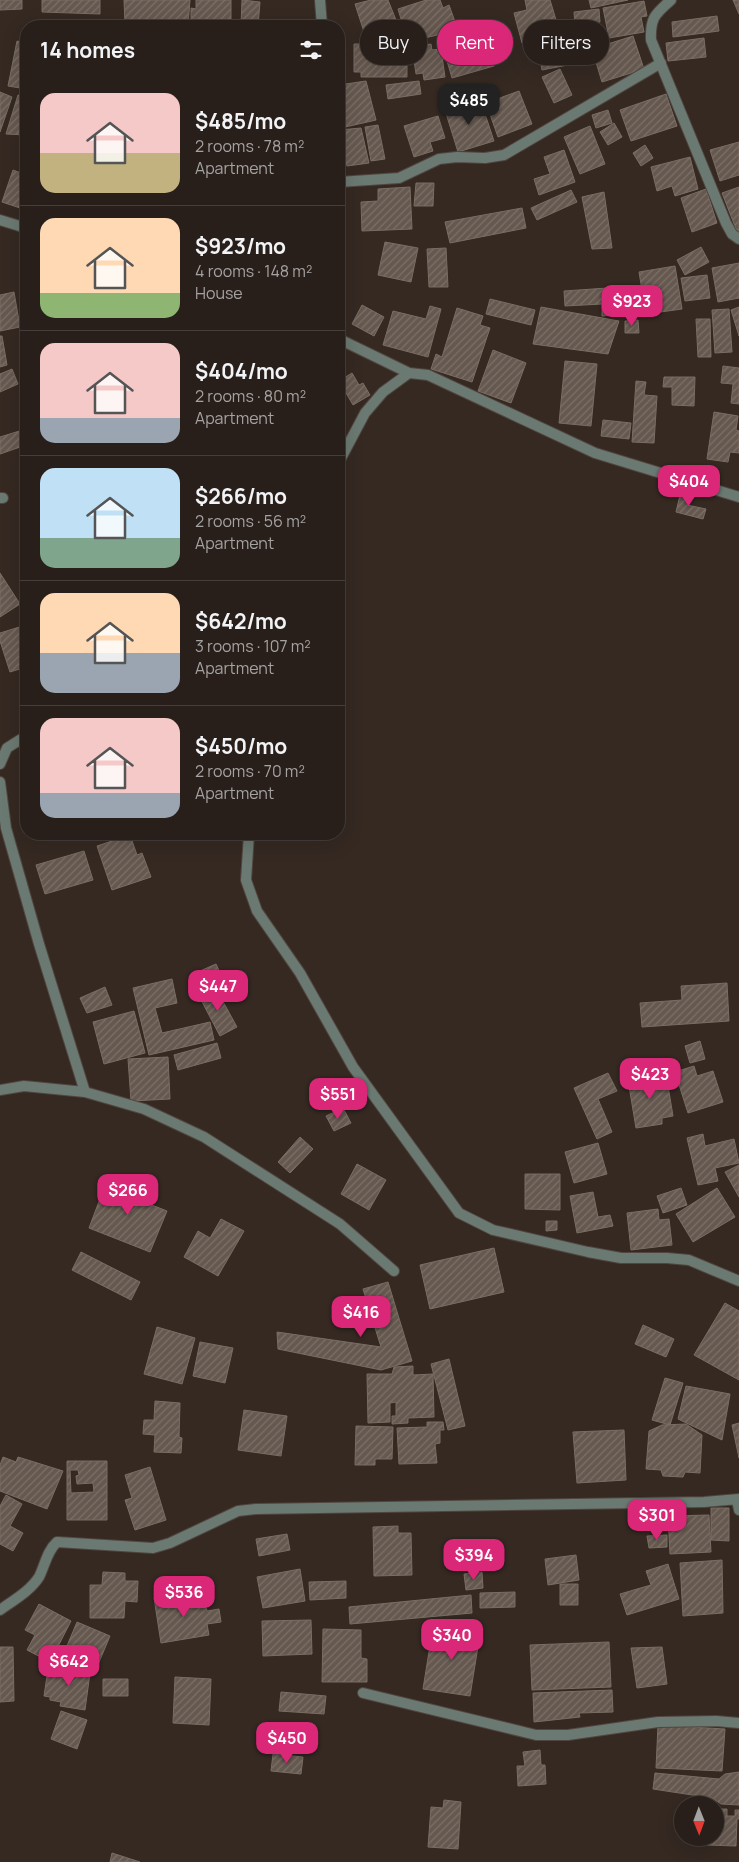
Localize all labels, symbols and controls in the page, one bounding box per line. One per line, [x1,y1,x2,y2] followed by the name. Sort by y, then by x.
[360,20,427,65] chip: Buy
[437,20,513,65] chip: Rent
[523,20,609,65] chip: Filters
[40,36,135,64] text: 14 homes
[297,36,325,64] icon: filters
[439,84,499,126] pin: $485
[450,89,488,111] text: $485
[195,107,286,135] text: $485/mo
[80,113,140,173] icon: home
[195,135,304,157] text: 2 rooms · 78 m²
[195,157,274,179] text: Apartment
[195,232,286,260] text: $923/mo
[80,238,140,298] icon: home
[195,260,312,282] text: 4 rooms · 148 m²
[195,282,243,304] text: House
[602,284,662,327] pin: $923
[613,290,651,312] text: $923
[195,357,288,385] text: $404/mo
[80,363,140,423] icon: home
[195,385,306,407] text: 2 rooms · 80 m²
[195,407,274,429] text: Apartment
[659,464,719,507] pin: $404
[669,470,709,492] text: $404
[195,482,287,510] text: $266/mo
[80,488,140,548] icon: home
[195,510,306,532] text: 2 rooms · 56 m²
[195,532,274,554] text: Apartment
[195,607,287,635] text: $642/mo
[80,613,140,673] icon: home
[195,635,311,657] text: 3 rooms · 107 m²
[195,657,274,679] text: Apartment
[195,732,287,760] text: $450/mo
[80,738,140,798] icon: home
[195,760,305,782] text: 2 rooms · 70 m²
[195,782,274,804] text: Apartment
[188,970,248,1012] pin: $447
[199,975,237,997] text: $447
[620,1058,680,1100] pin: $423
[631,1063,669,1085] text: $423
[308,1078,368,1120] pin: $551
[320,1083,356,1105] text: $551
[98,1174,158,1216] pin: $266
[108,1179,148,1201] text: $266
[331,1296,391,1338] pin: $416
[343,1301,379,1323] text: $416
[627,1498,687,1541] pin: $301
[639,1504,675,1526] text: $301
[444,1538,504,1581] pin: $394
[454,1544,494,1566] text: $394
[154,1576,214,1618] pin: $536
[165,1581,203,1603] text: $536
[422,1618,482,1661] pin: $340
[432,1624,472,1646] text: $340
[39,1644,99,1687] pin: $642
[49,1650,89,1672] text: $642
[257,1722,317,1764] pin: $450
[267,1727,307,1749] text: $450
[674,1796,724,1846] north arrow
[674,1796,724,1846] map controls

